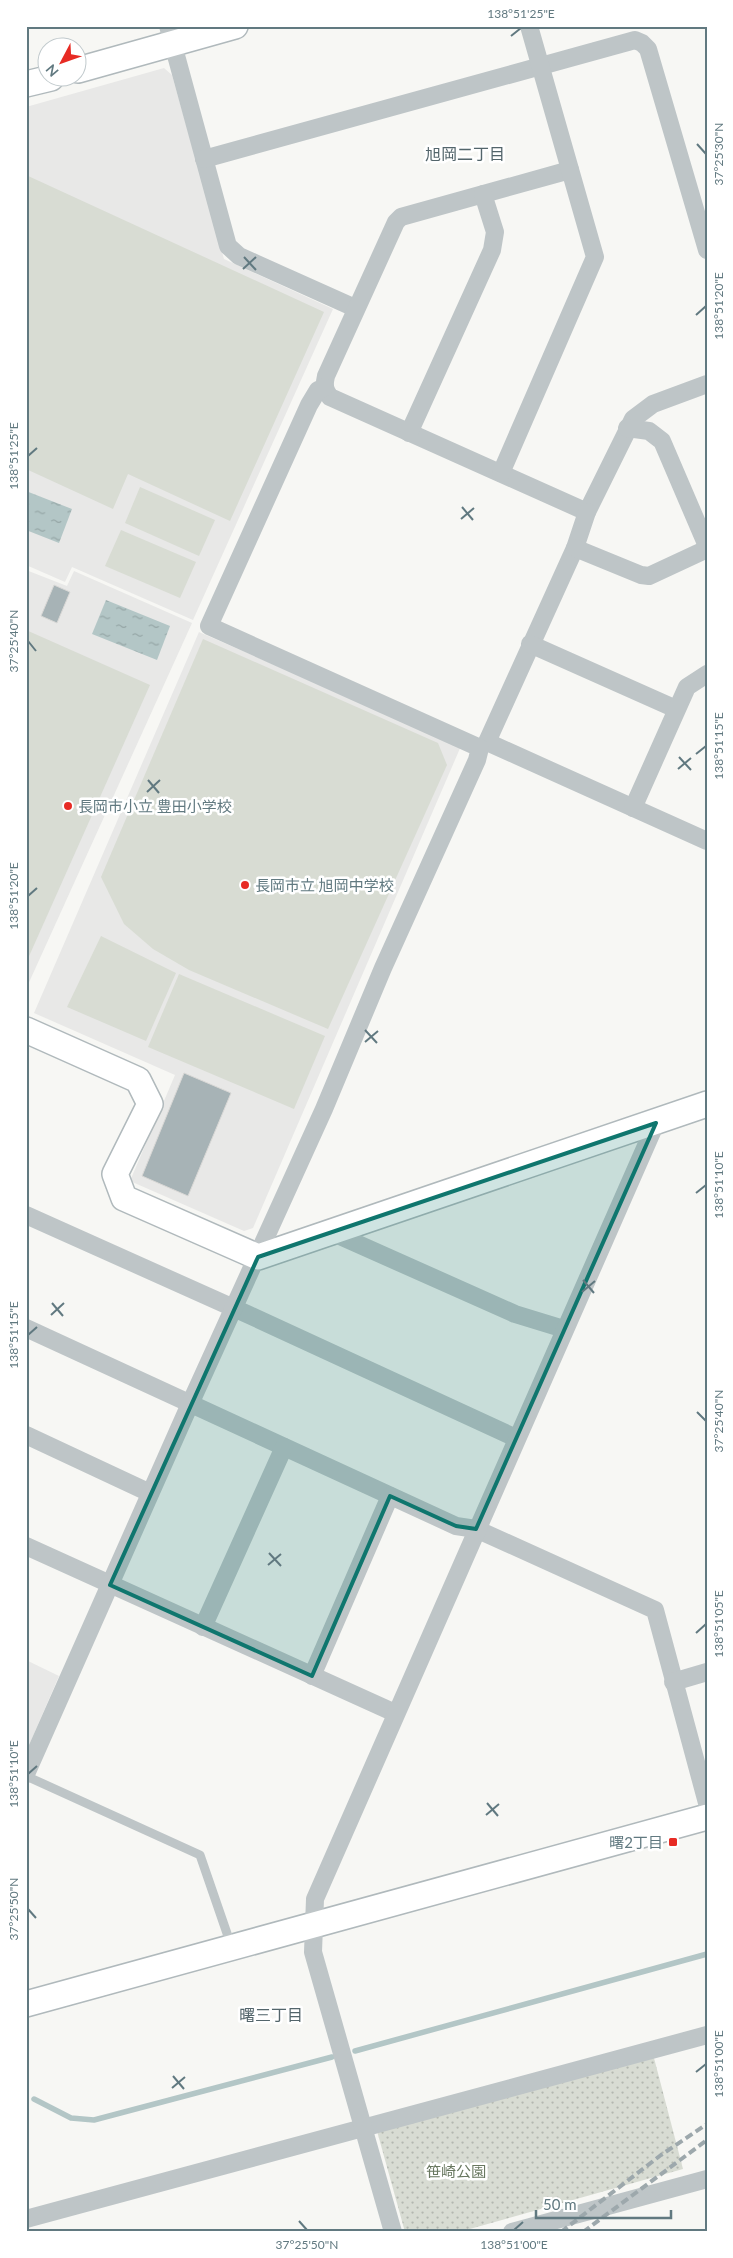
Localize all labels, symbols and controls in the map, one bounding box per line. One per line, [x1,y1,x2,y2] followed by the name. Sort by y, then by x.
[487,6,555,21] text: 138°51'25"E
[38,38,88,88] north arrow
[42,61,62,81] text: N
[711,123,726,185] text: 37°25'30"N
[425,144,505,163] district label: 旭岡二丁目
[711,272,726,340] text: 138°51'20"E
[6,422,21,490] text: 138°51'25"E
[6,610,21,672] text: 37°25'40"N
[711,712,726,780] text: 138°51'15"E
[78,797,232,815] place label: 長岡市小立 豊田小学校
[62,800,74,812] marker: 長岡市小立 豊田小学校
[6,862,21,930] text: 138°51'20"E
[255,876,394,894] place label: 長岡市立 旭岡中学校
[239,879,251,891] marker: 長岡市立 旭岡中学校
[711,1151,726,1219] text: 138°51'10"E
[6,1301,21,1369] text: 138°51'15"E
[711,1390,726,1452] text: 37°25'40"N
[711,1590,726,1658] text: 138°51'05"E
[6,1740,21,1808] text: 138°51'10"E
[609,1833,663,1851] place label: 曙2丁目
[667,1836,679,1848] marker: 曙2丁目
[6,1878,21,1940] text: 37°25'50"N
[239,2005,303,2024] district label: 曙三丁目
[711,2030,726,2098] text: 138°51'00"E
[426,2162,486,2180] park label: 笹崎公園
[536,2188,670,2220] scale bar
[543,2195,577,2213] text: 50 m
[276,2237,338,2252] text: 37°25'50"N
[480,2237,548,2252] text: 138°51'00"E

